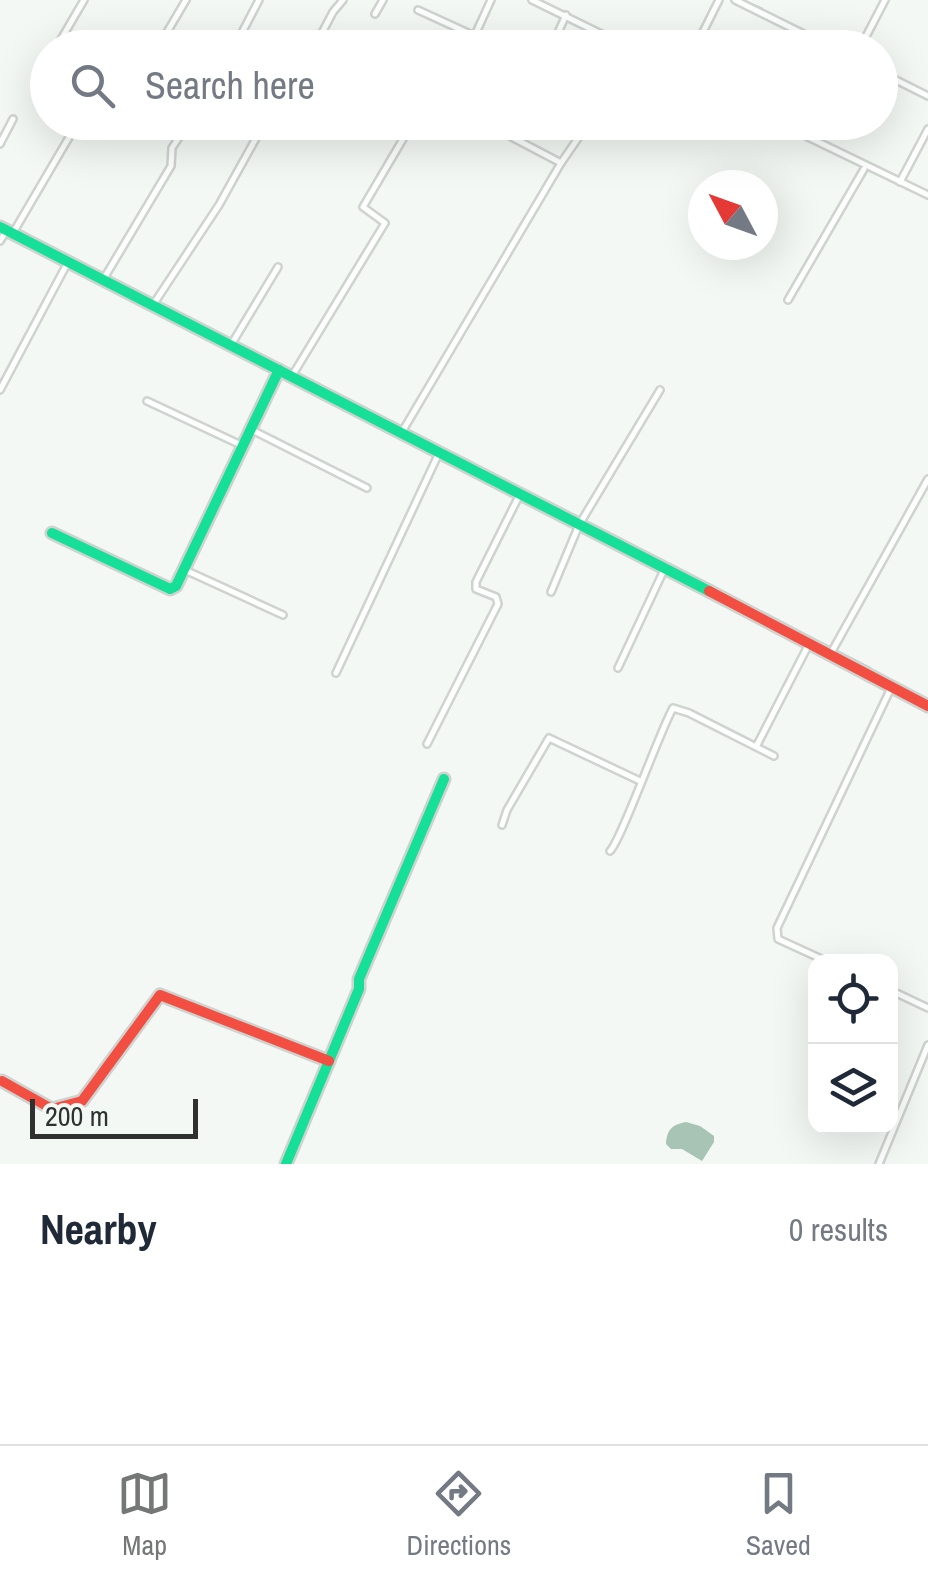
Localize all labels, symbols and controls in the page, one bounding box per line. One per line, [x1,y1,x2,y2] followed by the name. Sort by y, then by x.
[30,30,898,140] search box
[65,58,120,113] icon: search
[145,60,315,111] text: Search here
[688,170,778,260] north arrow
[808,954,898,1134] map controls
[808,954,898,1044] button: locate
[808,1044,898,1134] button: layers
[30,1094,198,1138] scale bar
[45,1097,109,1135] text: 200 m
[40,1201,157,1257] text: Nearby
[789,1208,888,1251] text: 0 results
[117,1466,172,1564] tab: Map
[407,1466,511,1564] tab: Directions
[746,1466,811,1564] tab: Saved

